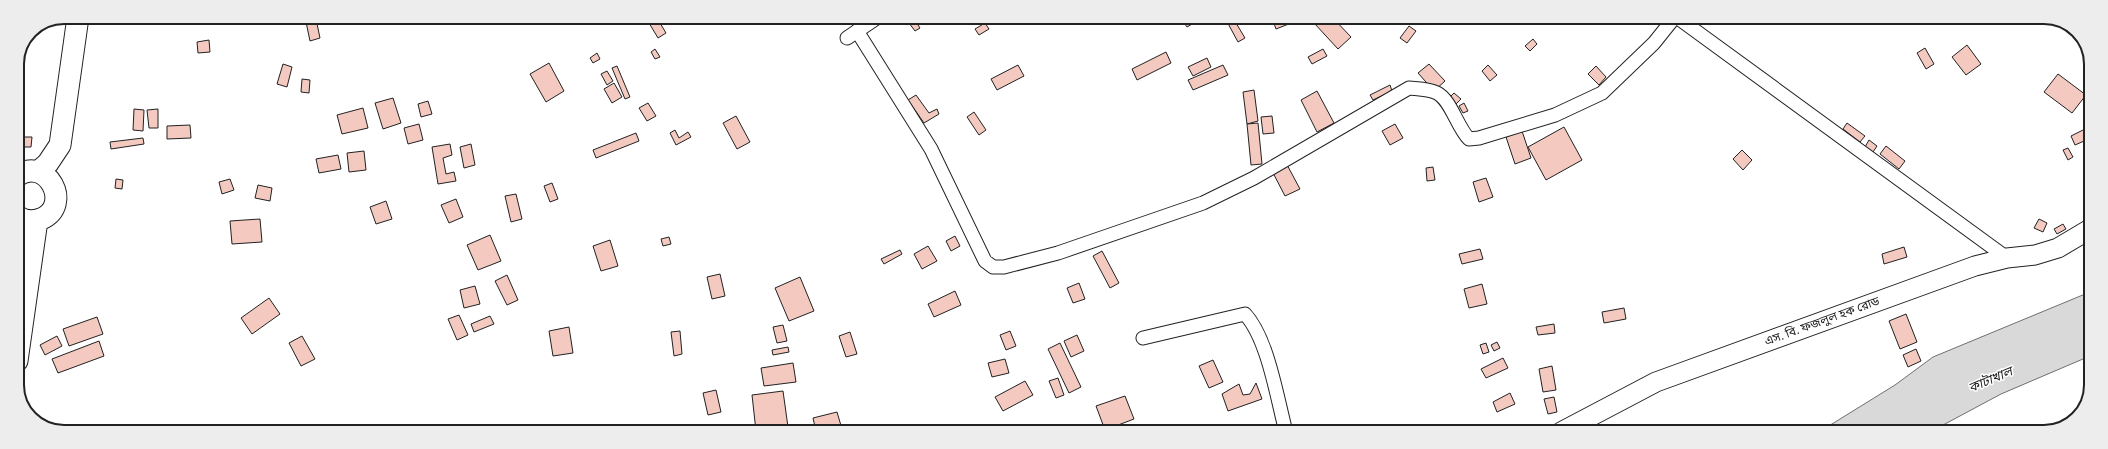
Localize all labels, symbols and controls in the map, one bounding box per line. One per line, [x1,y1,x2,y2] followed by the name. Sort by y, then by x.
[1762,293,1882,349] street label: এস. বি. ফজলুল হক রোড
[1966,362,2017,396] water label: কাটাখাল

